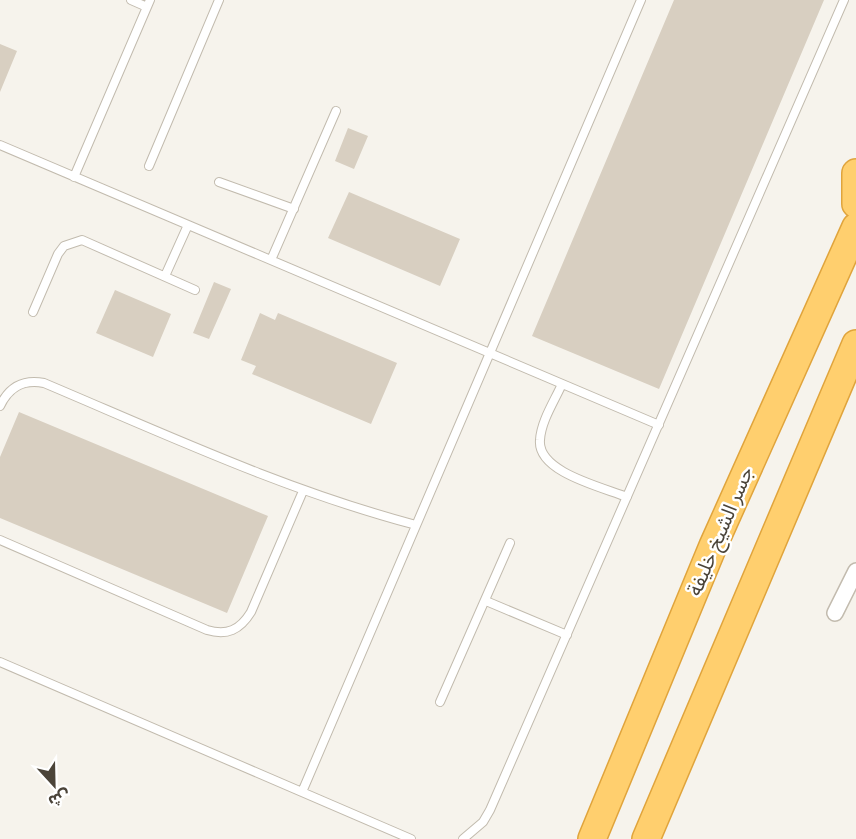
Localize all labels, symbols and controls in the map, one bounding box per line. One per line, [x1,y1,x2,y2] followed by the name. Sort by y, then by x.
[682,463,761,600] street label: جسر الشيخ خليفة
[24,755,84,815] north arrow
[46,786,73,811] text: ش

